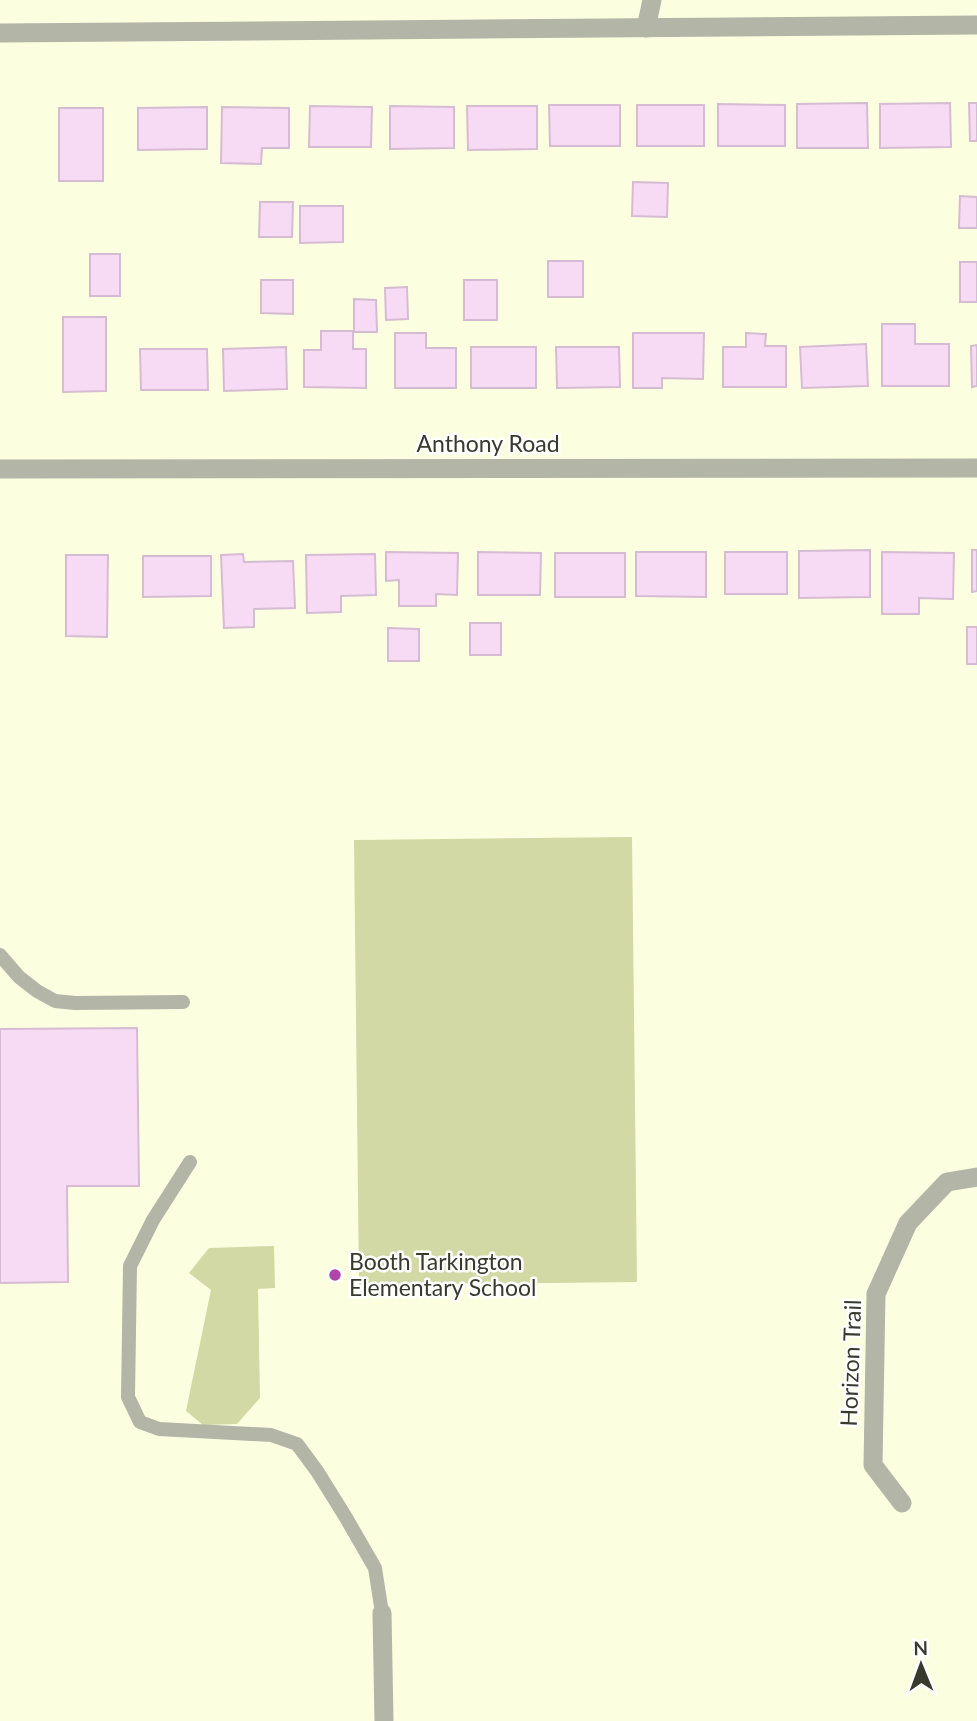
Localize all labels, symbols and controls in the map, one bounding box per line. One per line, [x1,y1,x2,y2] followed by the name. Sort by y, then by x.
[416,429,560,457] street label: Anthony Road
[349,1247,536,1301] place label: Booth Tarkington Elementary School
[327,1267,343,1283] marker: Booth Tarkington Elementary School
[834,1299,866,1427] street label: Horizon Trail
[886,1630,956,1700] north arrow
[913,1636,928,1659] text: N

